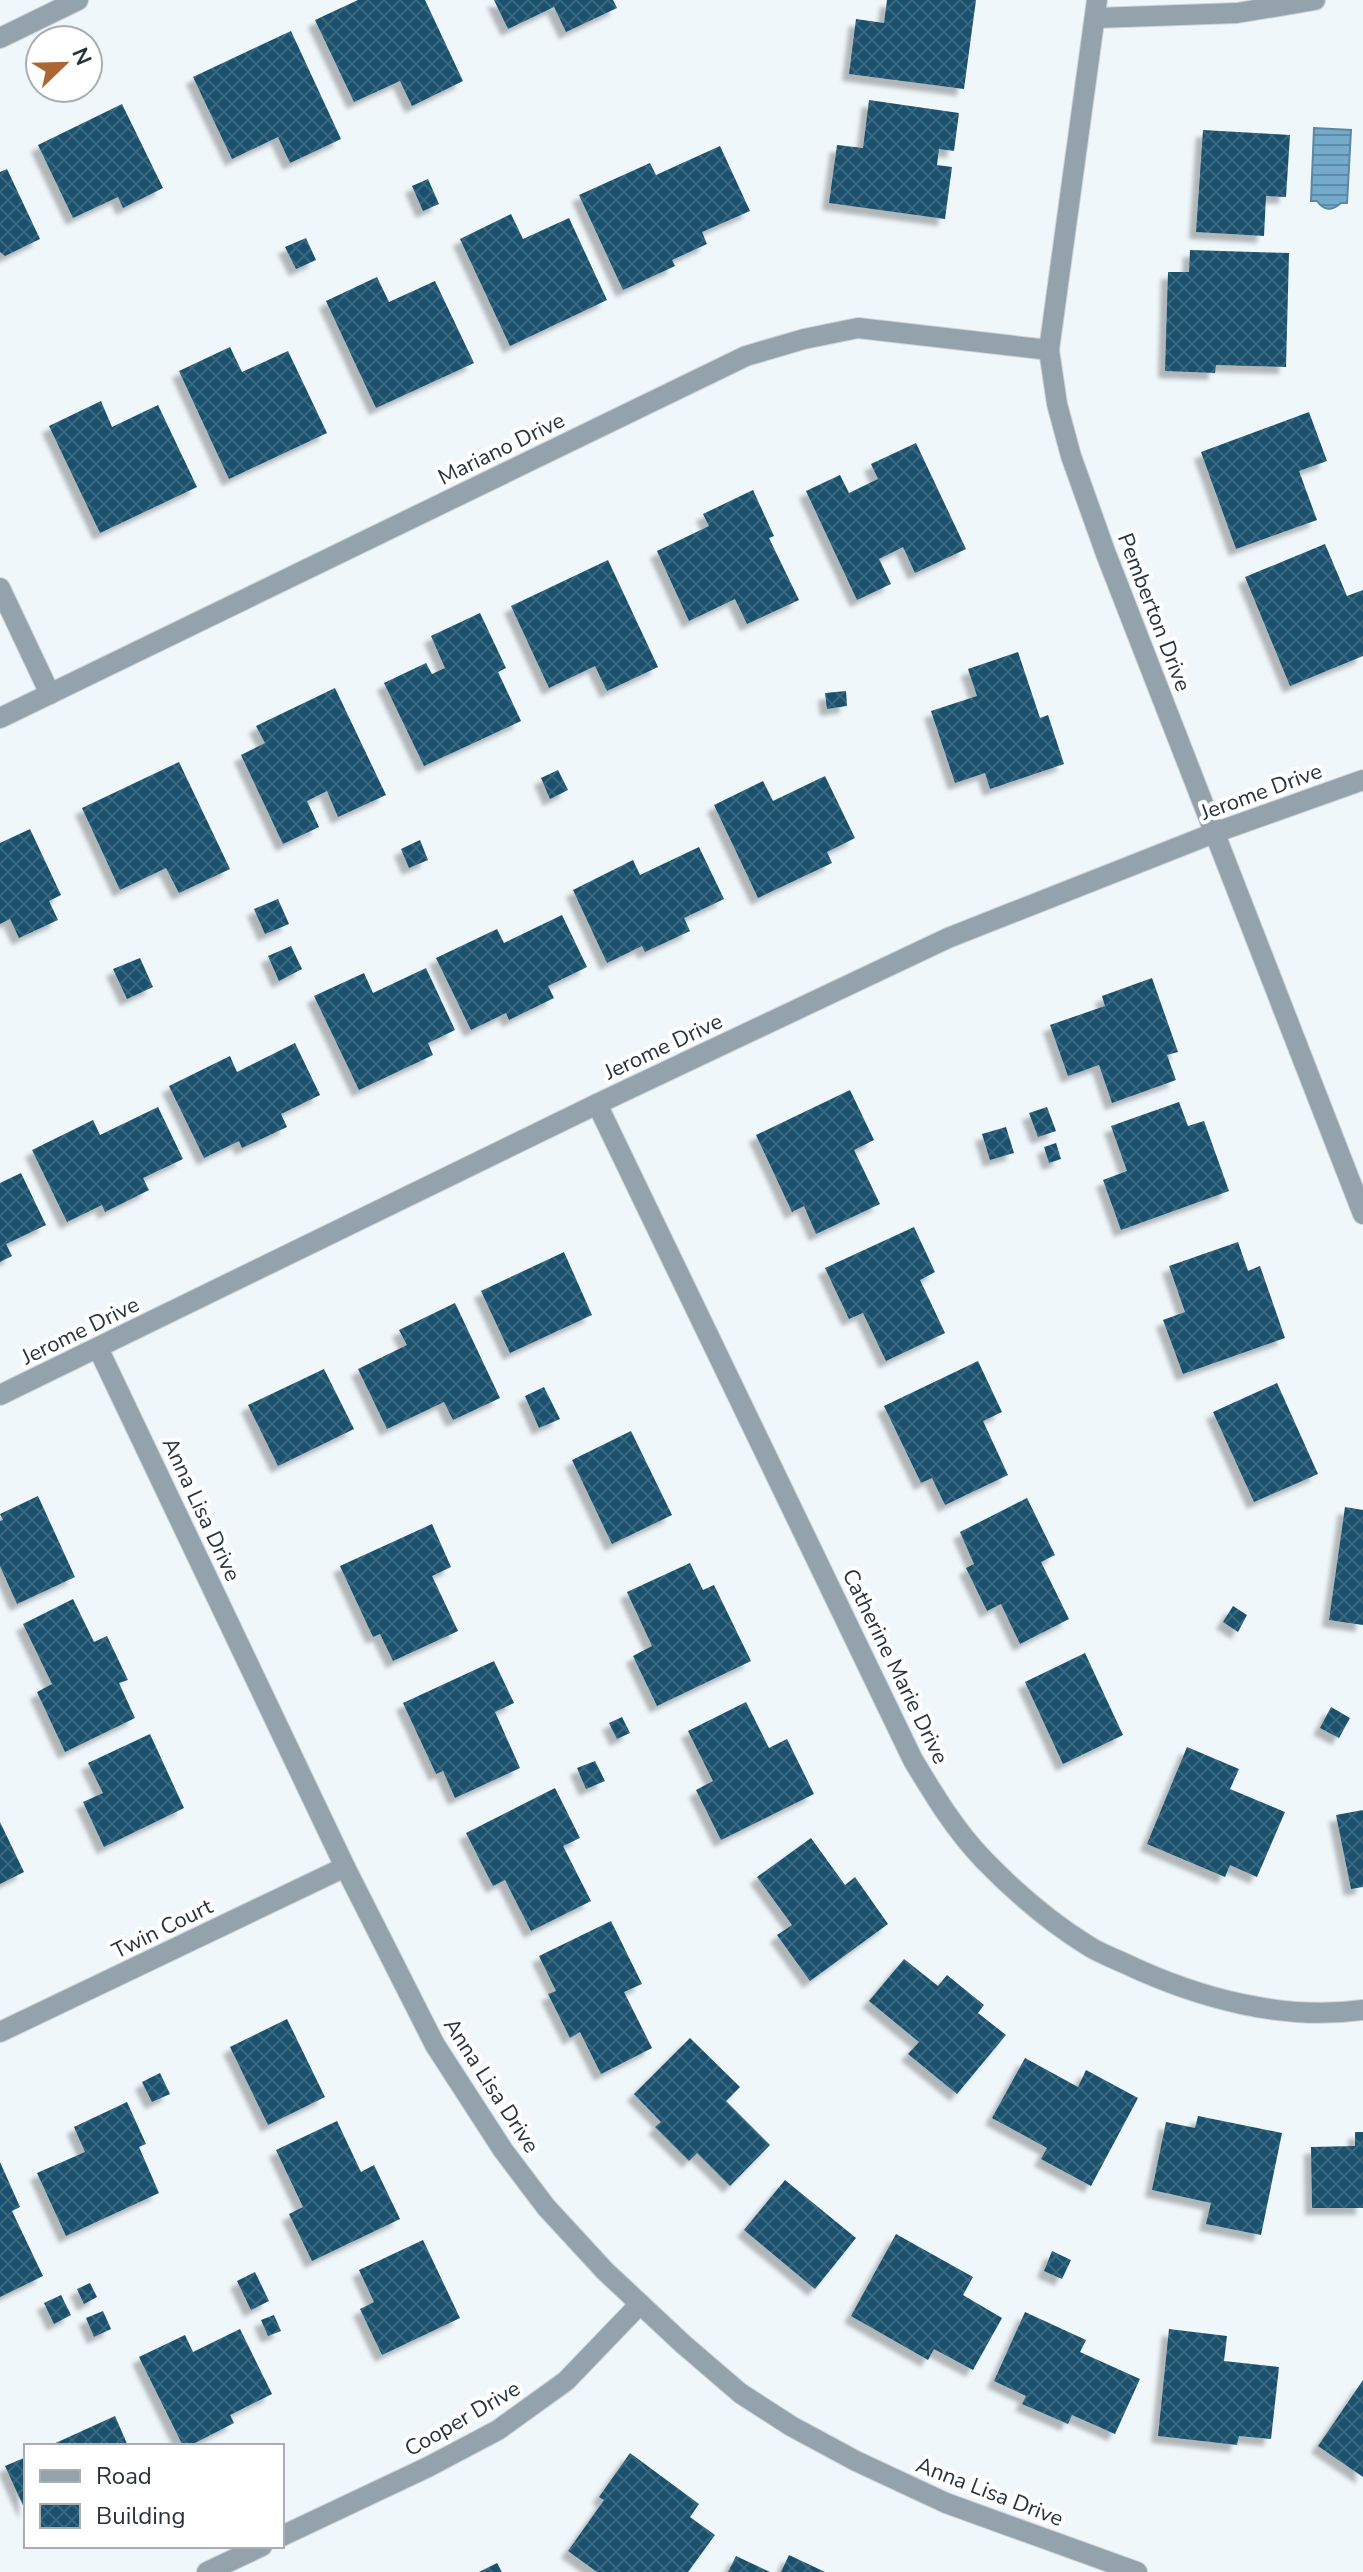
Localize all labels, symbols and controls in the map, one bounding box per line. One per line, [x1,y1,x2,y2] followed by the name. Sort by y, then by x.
[24,24,104,104] north arrow
[64,43,99,70] text: N
[433,405,570,493] street label: Mariano Drive
[1110,529,1198,696] street label: Pemberton Drive
[1196,756,1326,828] street label: Jerome Drive
[599,1006,727,1088] street label: Jerome Drive
[16,1290,144,1373] street label: Jerome Drive
[155,1433,248,1586] street label: Anna Lisa Drive
[835,1564,955,1769] street label: Catherine Marie Drive
[107,1892,218,1966] street label: Twin Court
[436,2012,546,2159] street label: Anna Lisa Drive
[399,2374,526,2464] street label: Cooper Drive
[24,2444,284,2548] legend
[912,2450,1068,2534] street label: Anna Lisa Drive
[96,2460,152,2492] text: Road
[96,2500,186,2532] text: Building

